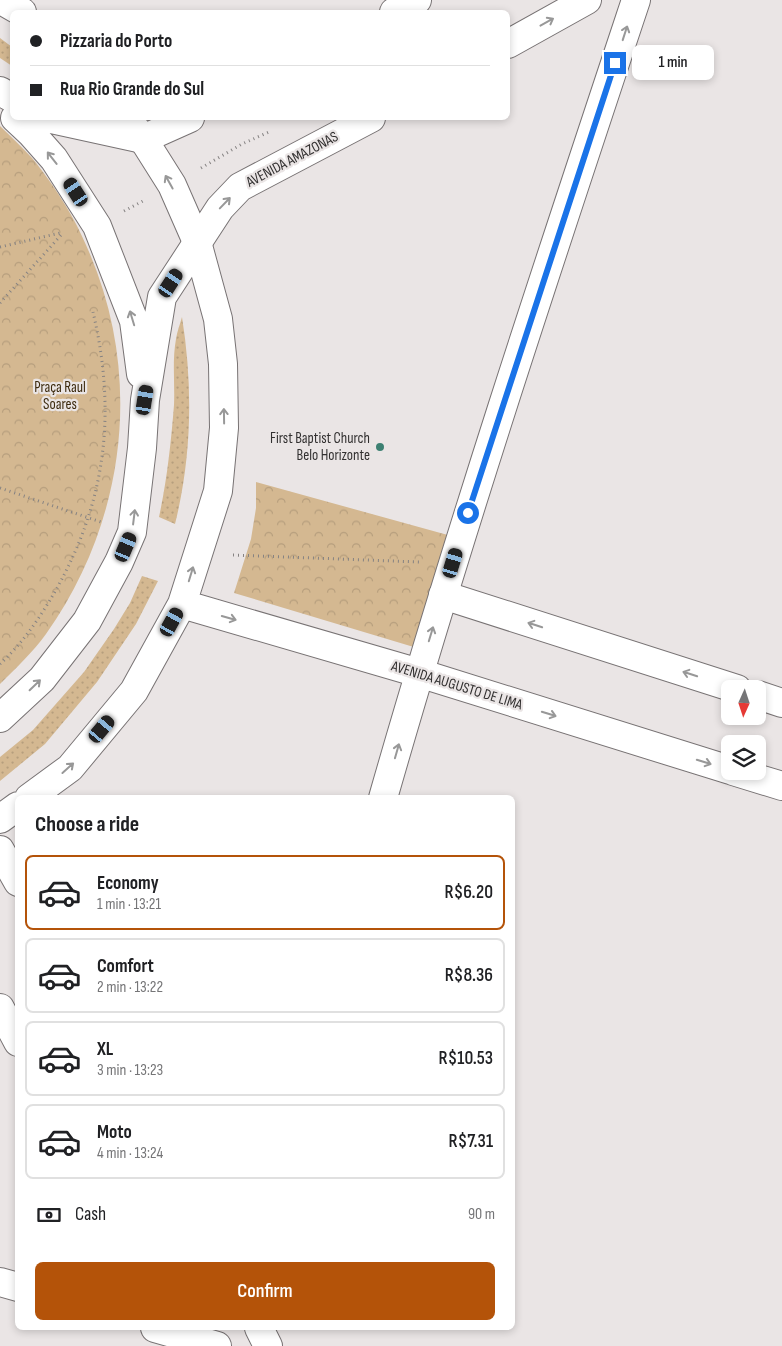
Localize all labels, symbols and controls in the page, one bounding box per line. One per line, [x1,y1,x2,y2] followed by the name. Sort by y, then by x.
[540,17,555,27] one-way arrow
[621,25,631,41] one-way arrow
[60,30,172,53] text: Pizzaria do Porto
[632,46,715,80] callout: 1 min
[604,52,626,74] route end
[658,53,688,72] text: 1 min
[60,78,204,101] text: Rua Rio Grande do Sul
[242,127,341,192] street label: AVENIDA AMAZONAS
[47,151,58,164] one-way arrow
[61,175,90,209] car
[164,176,174,190] one-way arrow
[219,196,231,209] one-way arrow
[156,266,185,300] car
[126,310,136,326] one-way arrow
[34,378,86,414] park label: Praça Raul Soares
[135,384,154,416] car
[219,408,228,424] one-way arrow
[270,429,370,465] place label: First Baptist Church Belo Horizonte
[374,441,386,453] marker: First Baptist Church Belo Horizonte
[457,502,479,524] route start
[129,509,139,525] one-way arrow
[113,530,138,564] car
[441,546,464,580] car
[187,567,197,583] one-way arrow
[158,605,185,639] car
[220,613,236,623] one-way arrow
[528,620,544,630] one-way arrow
[427,627,436,642] one-way arrow
[388,656,525,715] street label: AVENIDA AUGUSTO DE LIMA
[683,669,699,678] one-way arrow
[29,679,42,691] one-way arrow
[721,680,766,725] north arrow
[721,680,766,780] map controls
[541,709,557,719] one-way arrow
[86,713,117,745] car
[721,735,766,780] button: layers
[392,743,402,759] one-way arrow
[696,758,712,768] one-way arrow
[61,763,74,774] one-way arrow
[35,811,139,838] text: Choose a ride
[37,870,82,915] icon: car
[97,872,159,895] text: Economy
[445,881,493,904] text: R$6.20
[97,895,161,914] text: 1 min · 13:21
[37,953,82,998] icon: car
[97,955,154,978] text: Comfort
[445,964,493,987] text: R$8.36
[97,978,163,997] text: 2 min · 13:22
[37,1036,82,1081] icon: car
[97,1038,113,1061] text: XL
[439,1047,493,1070] text: R$10.53
[97,1061,163,1080] text: 3 min · 13:23
[37,1119,82,1164] icon: car
[97,1121,132,1144] text: Moto
[449,1130,493,1153] text: R$7.31
[97,1144,163,1163] text: 4 min · 13:24
[35,1201,63,1229] icon: cash
[75,1203,106,1226] text: Cash
[468,1205,495,1224] text: 90 m
[35,1262,495,1320] button: Confirm

